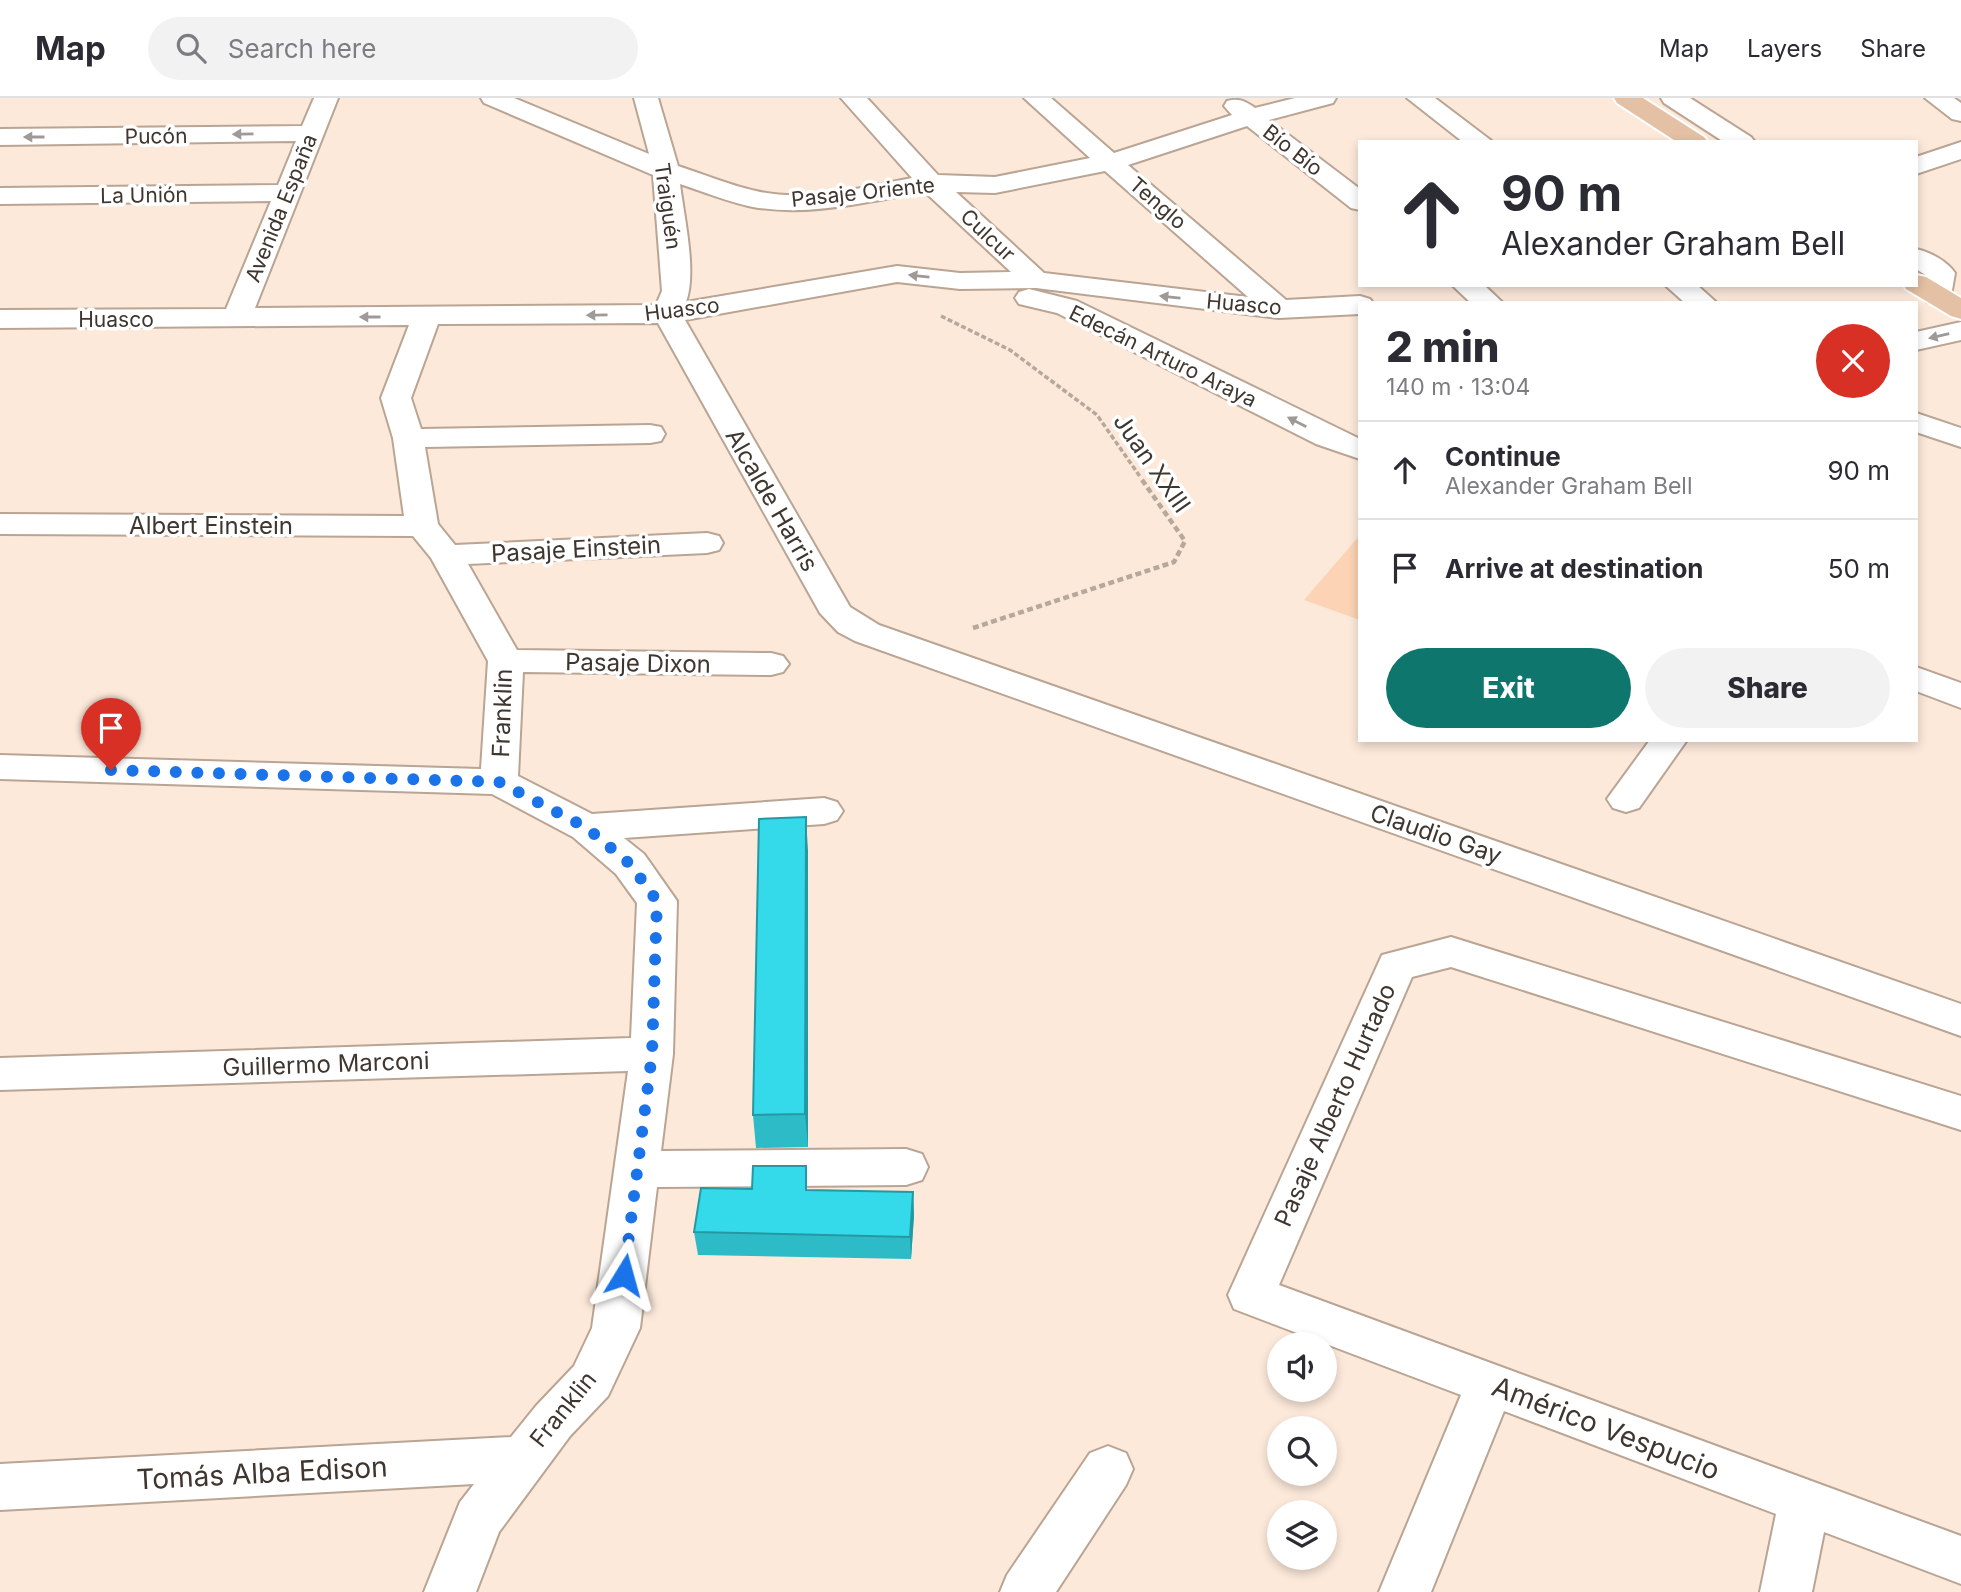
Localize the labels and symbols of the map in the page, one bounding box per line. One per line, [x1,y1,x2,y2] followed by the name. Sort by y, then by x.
[1258,119,1328,181] street label: Bío Bío
[124,123,188,149] street label: Pucón
[232,129,254,140] one-way arrow
[240,130,322,286] street label: Avenida España
[23,131,45,143] one-way arrow
[650,161,686,251] street label: Traiguén
[790,172,936,212] street label: Pasaje Oriente
[1124,172,1192,234] street label: Tenglo
[100,182,188,208] street label: La Unión
[956,204,1020,266] street label: Culcur
[908,271,930,282] one-way arrow
[1205,288,1283,320] street label: Huasco
[643,292,721,326] street label: Huasco
[1158,292,1180,303] one-way arrow
[1065,300,1261,412] street label: Edecán Arturo Araya
[78,307,154,332] street label: Huasco
[586,309,608,321] one-way arrow
[358,311,380,323] one-way arrow
[1928,331,1950,342] one-way arrow
[1107,408,1197,518] street label: Juan XXIII
[1287,417,1307,428] one-way arrow
[720,424,824,576] street label: Alcalde Harris
[129,511,293,540] street label: Albert Einstein
[490,530,662,568] street label: Pasaje Einstein
[565,647,711,679] street label: Pasaje Dixon
[486,668,518,758] street label: Franklin
[81,698,141,770] pin
[1366,798,1506,870] street label: Claudio Gay
[1268,979,1402,1231] street label: Pasaje Alberto Hurtado
[222,1046,430,1082] street label: Guillermo Marconi
[587,1238,661,1312] position arrow
[524,1365,602,1453] street label: Franklin
[1487,1369,1725,1487] street label: Américo Vespucio
[136,1449,388,1497] street label: Tomás Alba Edison

